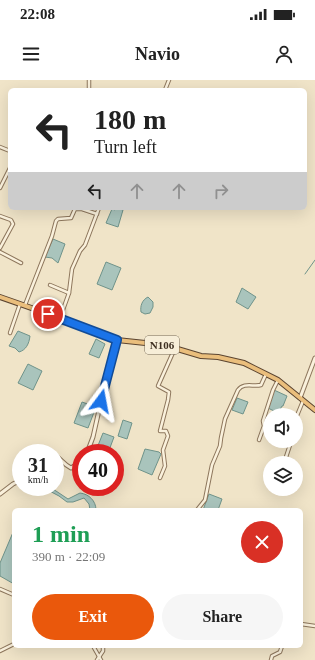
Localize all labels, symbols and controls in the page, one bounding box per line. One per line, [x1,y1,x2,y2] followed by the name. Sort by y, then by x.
[20,6,55,22] text: 22:08
[20,43,42,65] icon: menu
[273,43,295,65] icon: person
[135,44,180,64] text: Navio
[28,104,80,156] icon: left
[94,104,166,135] text: 180 m
[94,137,157,157] text: Turn left
[84,180,106,202] icon: left
[126,180,148,202] icon: ahead
[168,180,190,202] icon: ahead
[210,180,232,202] icon: right
[31,297,65,331] pin
[37,303,59,325] icon: arrive
[145,336,179,354] road number: N106
[80,380,122,422] position arrow
[263,408,303,496] map controls
[263,408,303,448] button: sound
[72,444,124,496] speed limit sign: 40
[28,454,48,476] text: 31
[263,456,303,496] button: layers
[28,474,48,485] text: km/h
[32,521,90,547] text: 1 min
[241,521,283,563] button: close
[32,549,105,564] text: 390 m · 22:09
[32,594,154,640] button: Exit
[162,594,283,640] button: Share

